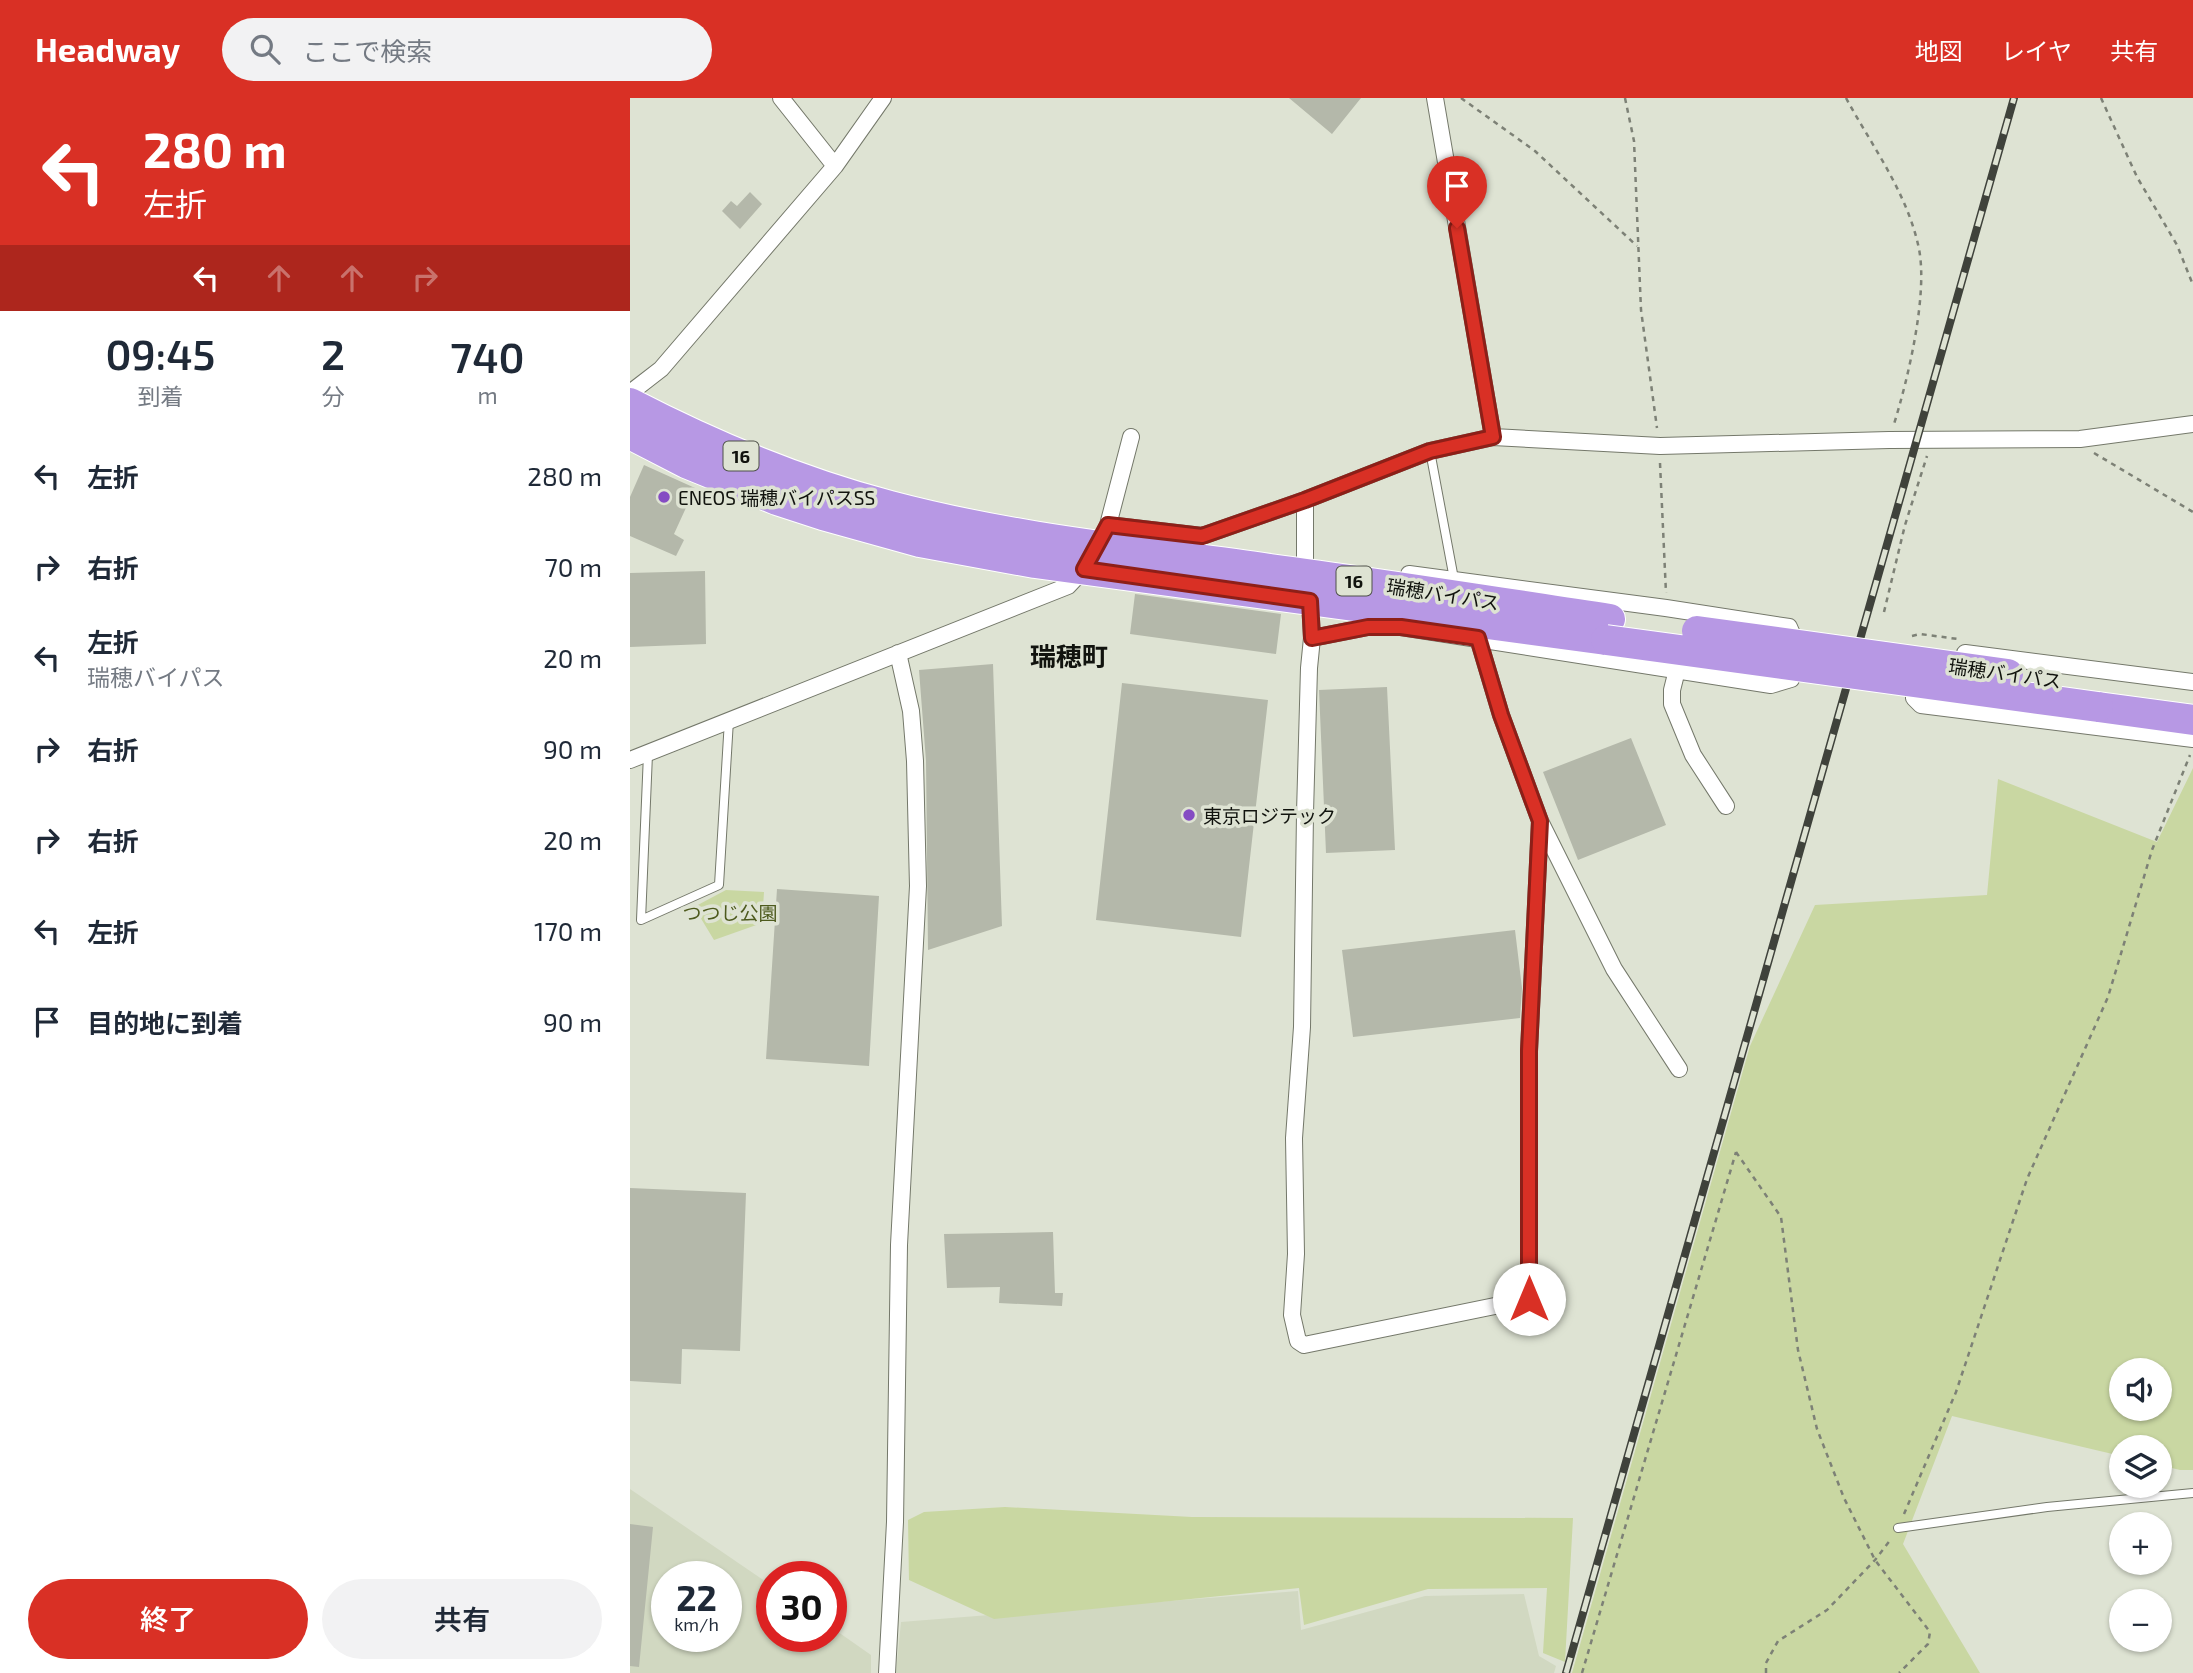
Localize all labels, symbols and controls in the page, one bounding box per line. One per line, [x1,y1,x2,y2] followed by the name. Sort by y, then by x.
[222,18,712,81] search box
[35,29,180,69] text: Headway
[246,30,284,68] icon: search
[302,35,432,66] text: ここで検索
[1915,36,1963,65] text: 地図
[2001,36,2072,65] text: レイヤ
[2110,36,2158,65] text: 共有
[143,119,287,178] text: 280 m
[28,126,119,217] icon: left
[1427,156,1487,228] pin
[1438,167,1476,205] icon: arrive
[143,184,207,222] text: 左折
[187,259,225,297] icon: left
[260,259,298,297] icon: ahead
[333,259,371,297] icon: ahead
[406,259,444,297] icon: right
[105,328,216,378] text: 09:45
[321,328,345,378] text: 2
[450,331,525,381] text: 740
[477,381,498,409] text: m
[137,382,183,410] text: 到着
[321,382,344,410] text: 分
[724,442,758,470] road number: 16
[28,457,66,495] icon: left
[527,460,602,491] text: 280 m
[87,461,139,492] text: 左折
[678,486,875,509] place label: ENEOS 瑞穂バイパスSS
[656,489,672,505] marker: ENEOS 瑞穂バイパスSS
[28,548,66,586] icon: right
[544,551,602,582] text: 70 m
[87,552,139,583] text: 右折
[1336,566,1372,596] road number: 16
[1385,574,1501,614] street label: 瑞穂バイパス
[87,626,139,657] text: 左折
[28,639,66,677] icon: left
[1030,640,1108,671] district label: 瑞穂町
[543,642,602,673] text: 20 m
[1947,654,2063,692] street label: 瑞穂バイパス
[87,663,225,691] text: 瑞穂バイパス
[28,730,66,768] icon: right
[543,733,602,764] text: 90 m
[87,734,139,765] text: 右折
[1203,804,1336,827] place label: 東京ロジテック
[1181,807,1197,823] marker: 東京ロジテック
[28,821,66,859] icon: right
[543,824,602,855] text: 20 m
[87,825,139,856] text: 右折
[682,901,778,924] park label: つつじ公園
[28,912,66,950] icon: left
[534,915,602,946] text: 170 m
[87,916,139,947] text: 左折
[28,1003,66,1041] icon: arrive
[543,1006,602,1037] text: 90 m
[87,1007,243,1038] text: 目的地に到着
[1492,1262,1566,1336] position arrow
[2109,1358,2172,1652] map controls
[2109,1358,2172,1421] button: sound
[2109,1435,2172,1498] button: layers
[2109,1512,2172,1575] button: +
[756,1561,847,1652] speed limit sign: 30
[676,1576,717,1618] text: 22
[28,1579,308,1659] button: 終了
[322,1579,602,1659] button: 共有
[2109,1589,2172,1652] button: −
[674,1613,719,1635] text: km/h

